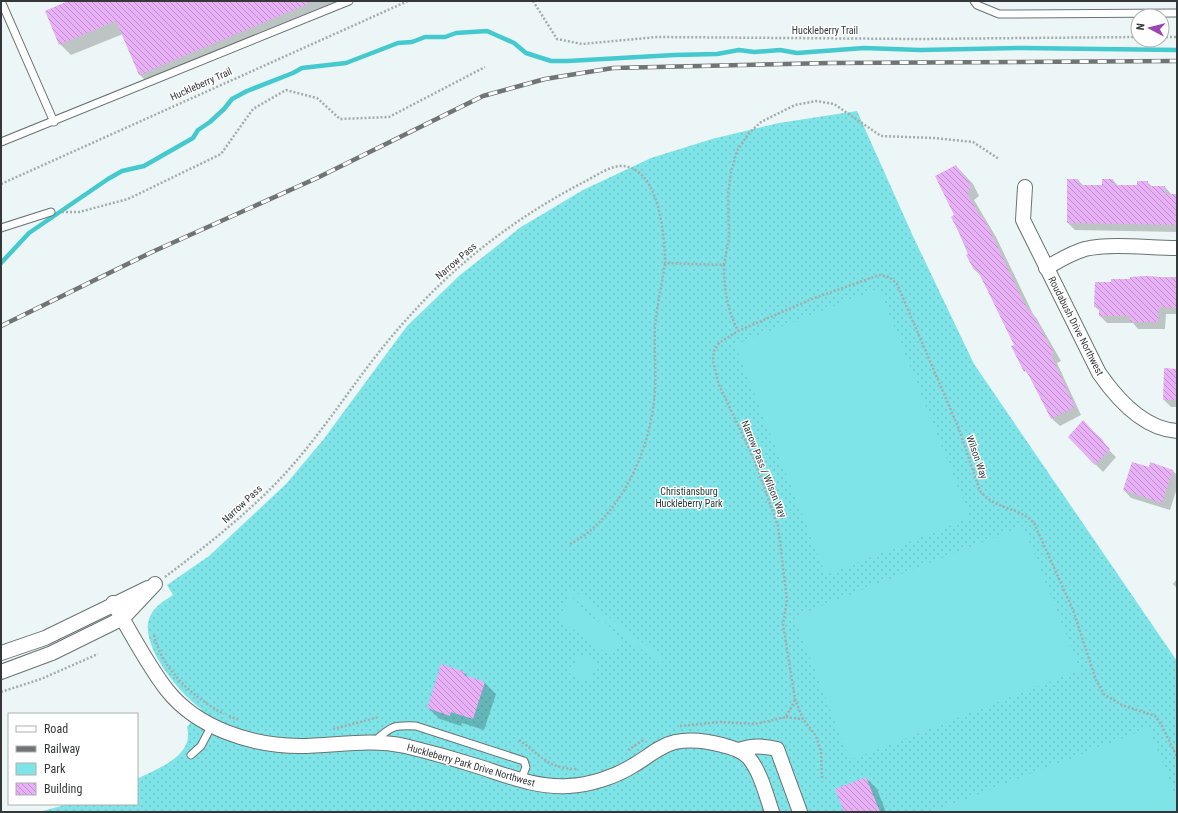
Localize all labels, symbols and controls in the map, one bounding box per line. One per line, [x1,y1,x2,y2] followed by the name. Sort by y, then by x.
[1130,8,1170,48] north arrow
[1134,22,1147,31] text: N
[792,25,858,36] street label: Huckleberry Trail
[168,65,234,103] street label: Huckleberry Trail
[433,240,479,282] street label: Narrow Pass
[1046,275,1106,377] street label: Roudabush Drive Northwest
[739,419,789,519] street label: Narrow Pass / Wilson Way
[964,434,990,480] street label: Wilson Way
[220,483,264,525] street label: Narrow Pass
[655,486,723,509] park label: Christiansburg Huckleberry Park
[8,713,138,805] legend
[44,722,68,736] text: Road
[406,741,536,789] street label: Huckleberry Park Drive Northwest
[44,742,80,756] text: Railway
[44,762,66,776] text: Park
[44,782,82,796] text: Building

